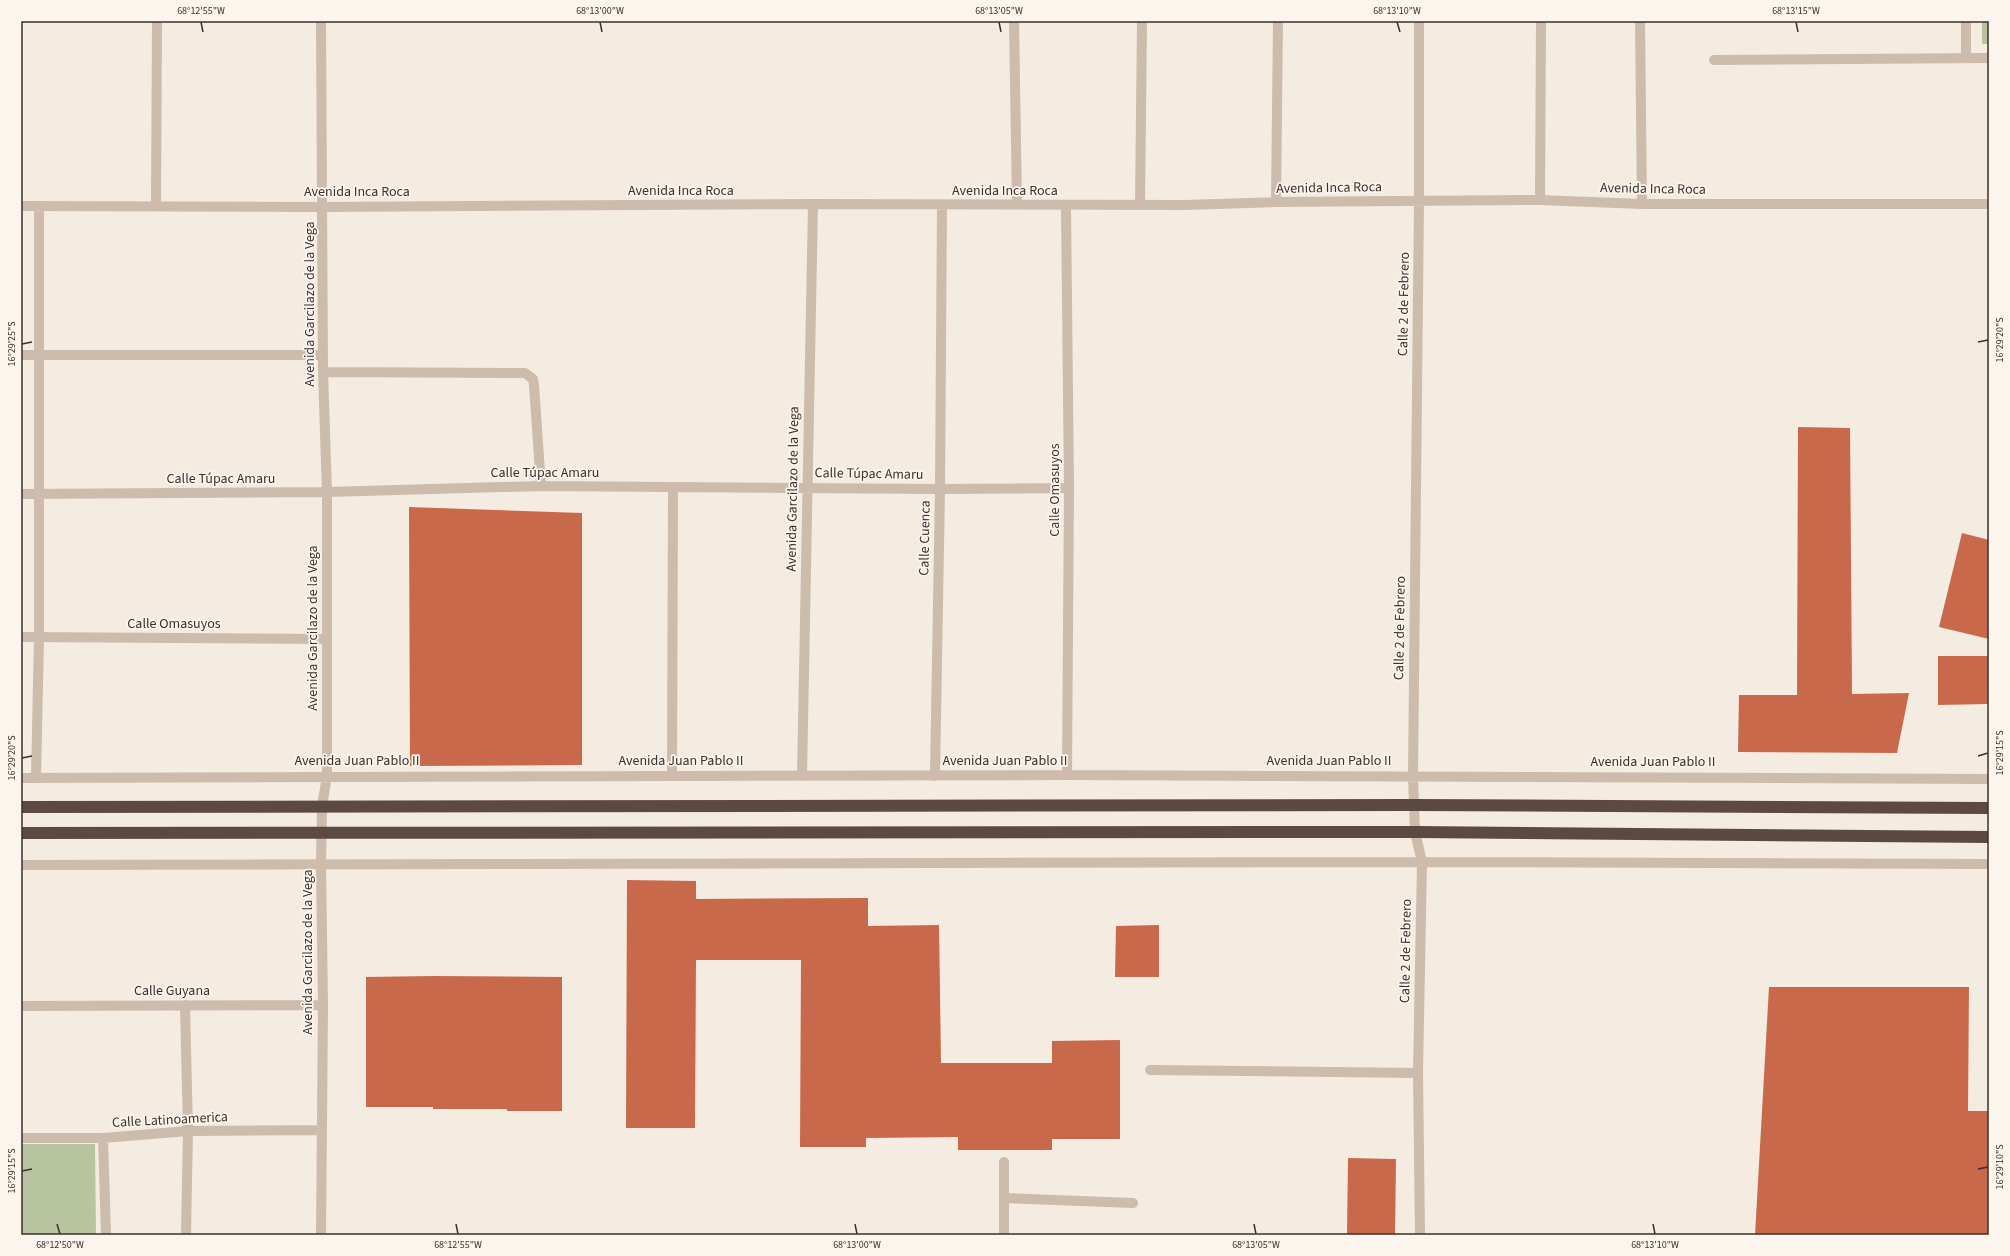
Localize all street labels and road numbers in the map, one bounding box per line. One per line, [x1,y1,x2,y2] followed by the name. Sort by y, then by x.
[1276,177,1382,199] street label: Avenida Inca Roca
[1600,178,1706,200] street label: Avenida Inca Roca
[628,181,734,201] street label: Avenida Inca Roca
[952,181,1058,201] street label: Avenida Inca Roca
[304,182,410,202] street label: Avenida Inca Roca
[300,221,320,387] street label: Avenida Garcilazo de la Vega
[1393,252,1415,356] street label: Calle 2 de Febrero
[782,406,804,572] street label: Avenida Garcilazo de la Vega
[1045,443,1065,537] street label: Calle Omasuyos
[491,463,599,483] street label: Calle Túpac Amaru
[814,463,924,485] street label: Calle Túpac Amaru
[167,469,275,489] street label: Calle Túpac Amaru
[914,500,936,576] street label: Calle Cuenca
[303,545,323,711] street label: Avenida Garcilazo de la Vega
[1389,576,1411,680] street label: Calle 2 de Febrero
[127,614,221,634] street label: Calle Omasuyos
[295,751,419,771] street label: Avenida Juan Pablo II
[619,751,743,771] street label: Avenida Juan Pablo II
[943,751,1067,771] street label: Avenida Juan Pablo II
[1267,751,1391,771] street label: Avenida Juan Pablo II
[1591,752,1715,772] street label: Avenida Juan Pablo II
[298,869,318,1035] street label: Avenida Garcilazo de la Vega
[1395,899,1417,1003] street label: Calle 2 de Febrero
[134,981,210,1001] street label: Calle Guyana
[112,1107,228,1133] street label: Calle Latinoamerica

